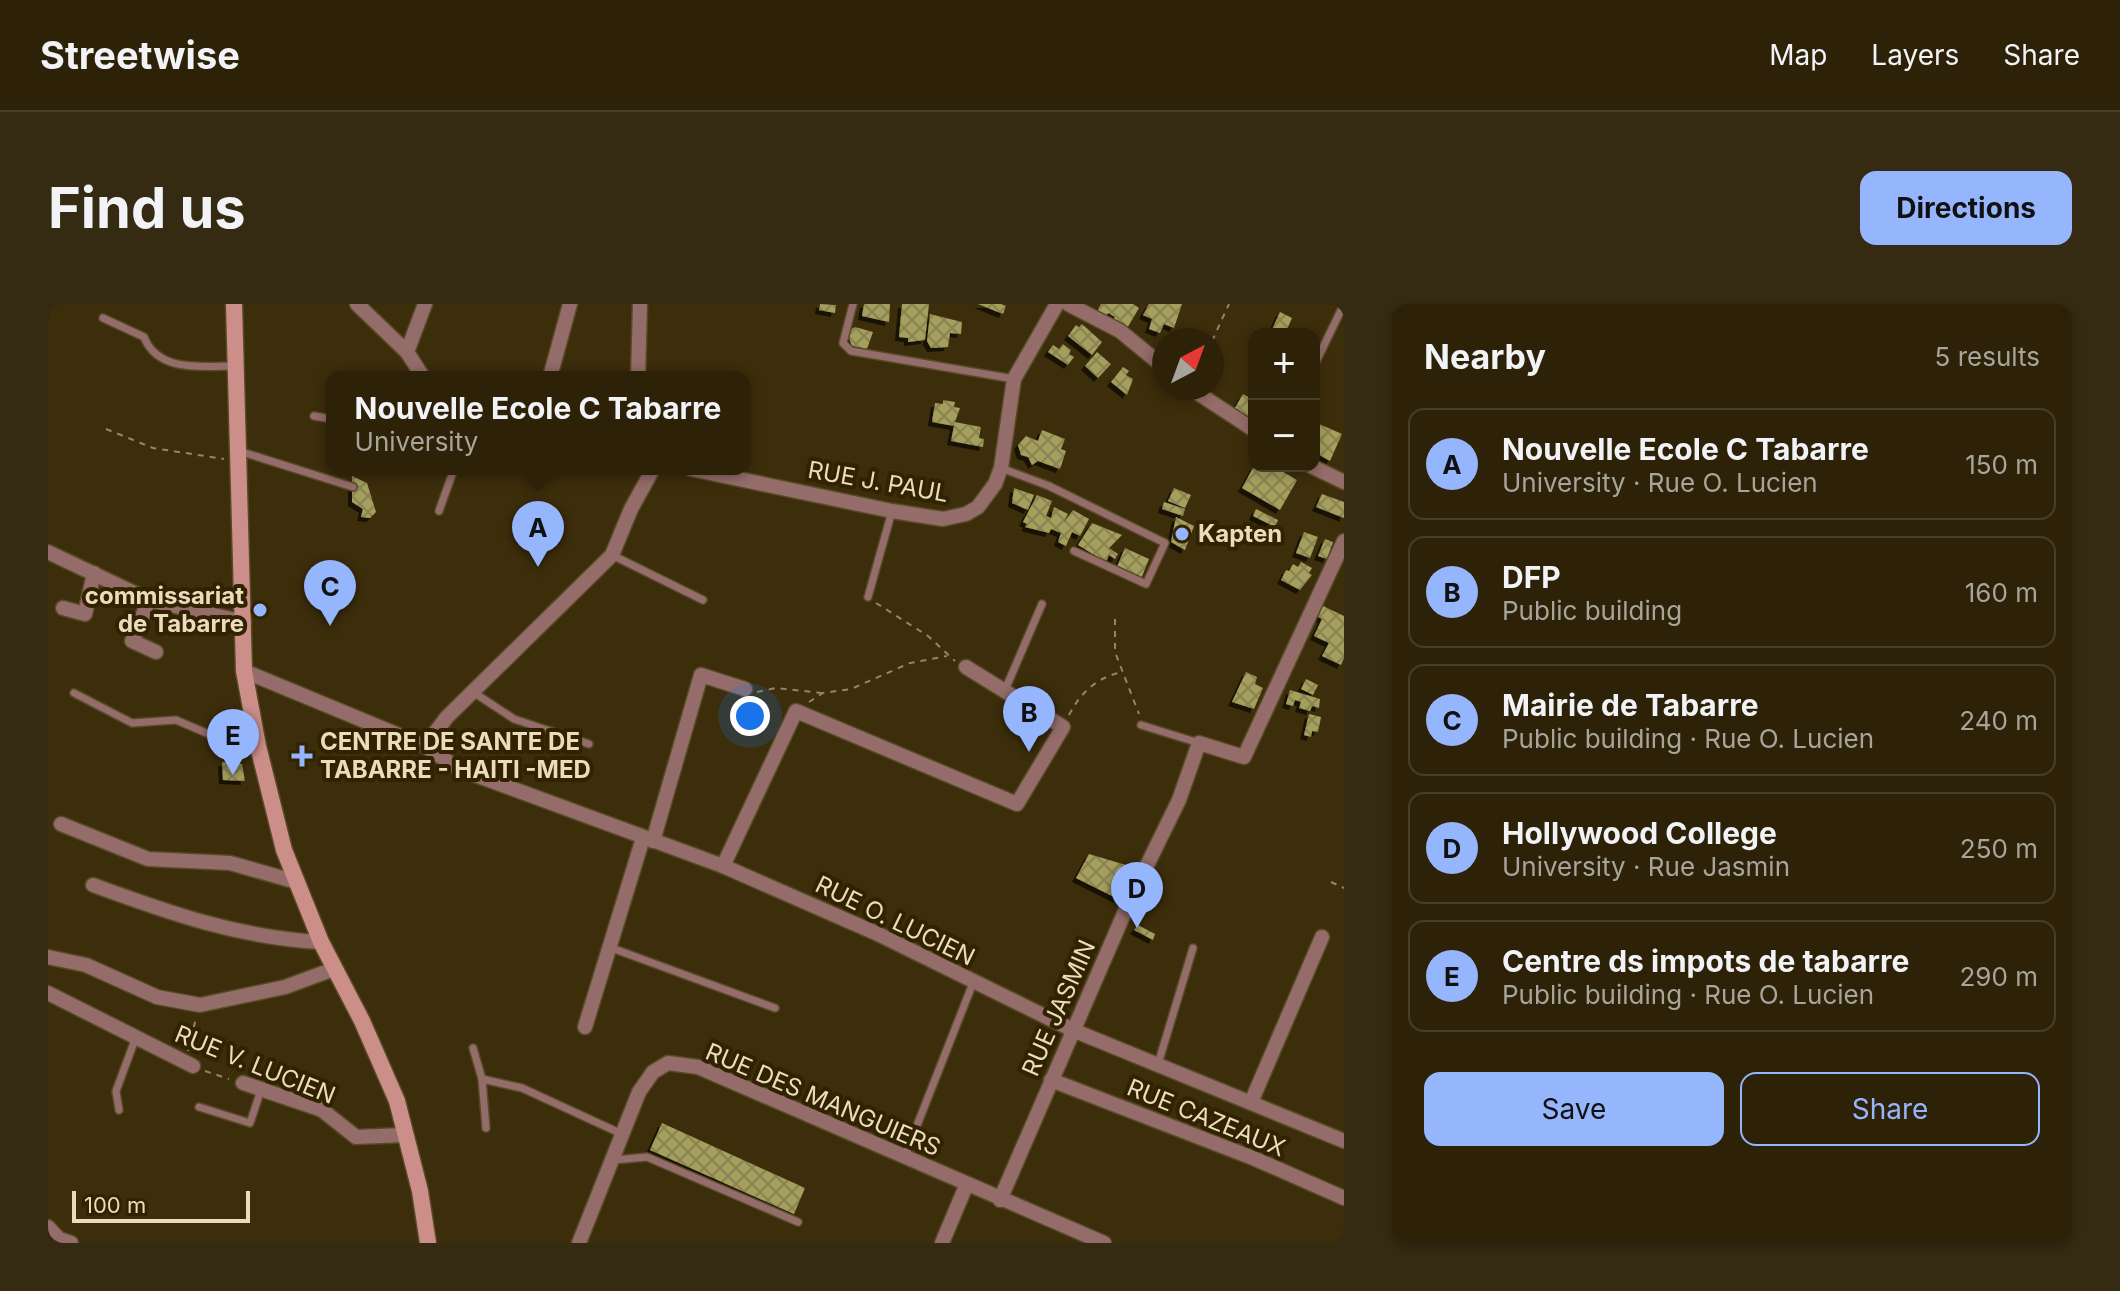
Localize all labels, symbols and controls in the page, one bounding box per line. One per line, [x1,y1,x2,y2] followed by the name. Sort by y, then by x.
[40,32,240,78] text: Streetwise
[1769,38,1827,72] text: Map
[1871,38,1959,72] text: Layers
[2003,38,2080,72] text: Share
[1860,171,2072,245] button: Directions
[48,174,246,242] text: Find us
[1152,328,1224,400] north arrow
[1248,328,1320,472] map controls
[1248,328,1320,400] button: +
[1424,336,1546,377] text: Nearby
[1935,341,2040,372] text: 5 results
[326,371,750,475] popup
[355,390,721,426] text: Nouvelle Ecole C Tabarre
[1248,400,1320,472] button: −
[355,426,478,457] text: University
[1502,431,1869,467] text: Nouvelle Ecole C Tabarre
[1442,449,1462,480] text: A
[1965,449,2038,480] text: 150 m
[806,455,951,508] street label: RUE J. PAUL
[1502,467,1818,498] text: University · Rue O. Lucien
[512,501,564,567] pin: A
[1198,519,1282,548] place label: Kapten
[1173,525,1191,543] marker: Kapten
[1502,559,1561,595] text: DFP
[304,560,356,626] pin: C
[1443,577,1461,608] text: B
[1965,577,2038,608] text: 160 m
[85,581,244,638] place label: commissariat de Tabarre
[1502,595,1682,626] text: Public building
[251,601,269,619] marker: commissariat de Tabarre
[1003,686,1055,752] pin: B
[1502,687,1759,723] text: Mairie de Tabarre
[730,696,770,736] your location
[1442,705,1462,736] text: C
[1959,705,2038,736] text: 240 m
[207,709,259,775] pin: E
[1502,723,1874,754] text: Public building · Rue O. Lucien
[320,727,591,784] place label: CENTRE DE SANTE DE TABARRE - HAITI -MED
[291,745,313,767] marker: CENTRE DE SANTE DE TABARRE - HAITI -MED
[1502,815,1777,851] text: Hollywood College
[1443,833,1461,864] text: D
[1960,833,2038,864] text: 250 m
[1502,851,1790,882] text: University · Rue Jasmin
[1111,862,1163,928] pin: D
[811,870,979,972] street label: RUE O. LUCIEN
[1016,935,1101,1080] street label: RUE JASMIN
[1502,943,1909,979] text: Centre ds impots de tabarre
[1444,961,1460,992] text: E
[1960,961,2038,992] text: 290 m
[1502,979,1874,1010] text: Public building · Rue O. Lucien
[171,1019,340,1110] street label: RUE V. LUCIEN
[701,1037,945,1162] street label: RUE DES MANGUIERS
[1424,1072,1724,1146] button: Save
[1740,1072,2040,1146] button: Share
[1123,1073,1289,1162] street label: RUE CAZEAUX
[72,1187,250,1223] scale bar
[84,1192,146,1218] text: 100 m

